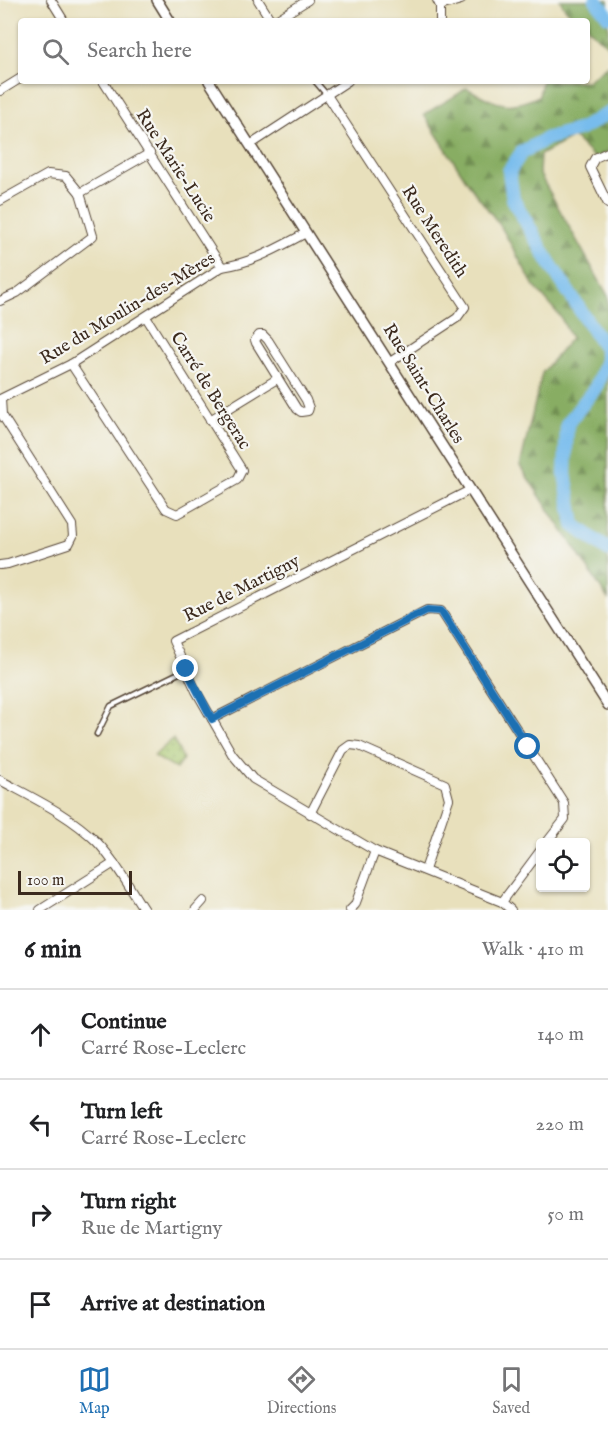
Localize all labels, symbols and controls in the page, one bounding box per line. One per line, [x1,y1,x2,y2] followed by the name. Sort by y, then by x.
[18,18,590,84] search box
[39,35,72,68] icon: search
[87,37,192,65] text: Search here
[130,105,220,227] street label: Rue Marie-Lucie
[396,182,473,283] street label: Rue Meredith
[36,248,220,370] street label: Rue du Moulin-des-Mères
[377,320,469,448] street label: Rue Saint-Charles
[165,328,256,454] street label: Carré de Bergerac
[180,550,304,628] street label: Rue de Martigny
[172,655,198,681] route end
[514,733,540,759] route start
[536,838,590,892] map controls
[536,838,590,892] button: locate
[18,868,132,896] scale bar
[27,871,64,891] text: 100 m
[24,933,82,966] text: 6 min
[481,937,584,962] text: Walk · 410 m
[81,1008,167,1036] text: Continue
[24,1018,57,1051] icon: ahead
[537,1022,584,1047] text: 140 m
[81,1036,246,1061] text: Carré Rose-Leclerc
[81,1098,163,1126] text: Turn left
[24,1108,57,1141] icon: left
[536,1112,584,1137] text: 220 m
[81,1126,246,1151] text: Carré Rose-Leclerc
[81,1188,176,1216] text: Turn right
[24,1198,57,1231] icon: right
[547,1202,584,1227] text: 50 m
[81,1216,222,1241] text: Rue de Martigny
[24,1288,57,1321] icon: arrive
[81,1290,265,1318] text: Arrive at destination
[78,1363,111,1419] tab: Map
[267,1363,336,1419] tab: Directions
[492,1363,530,1419] tab: Saved

